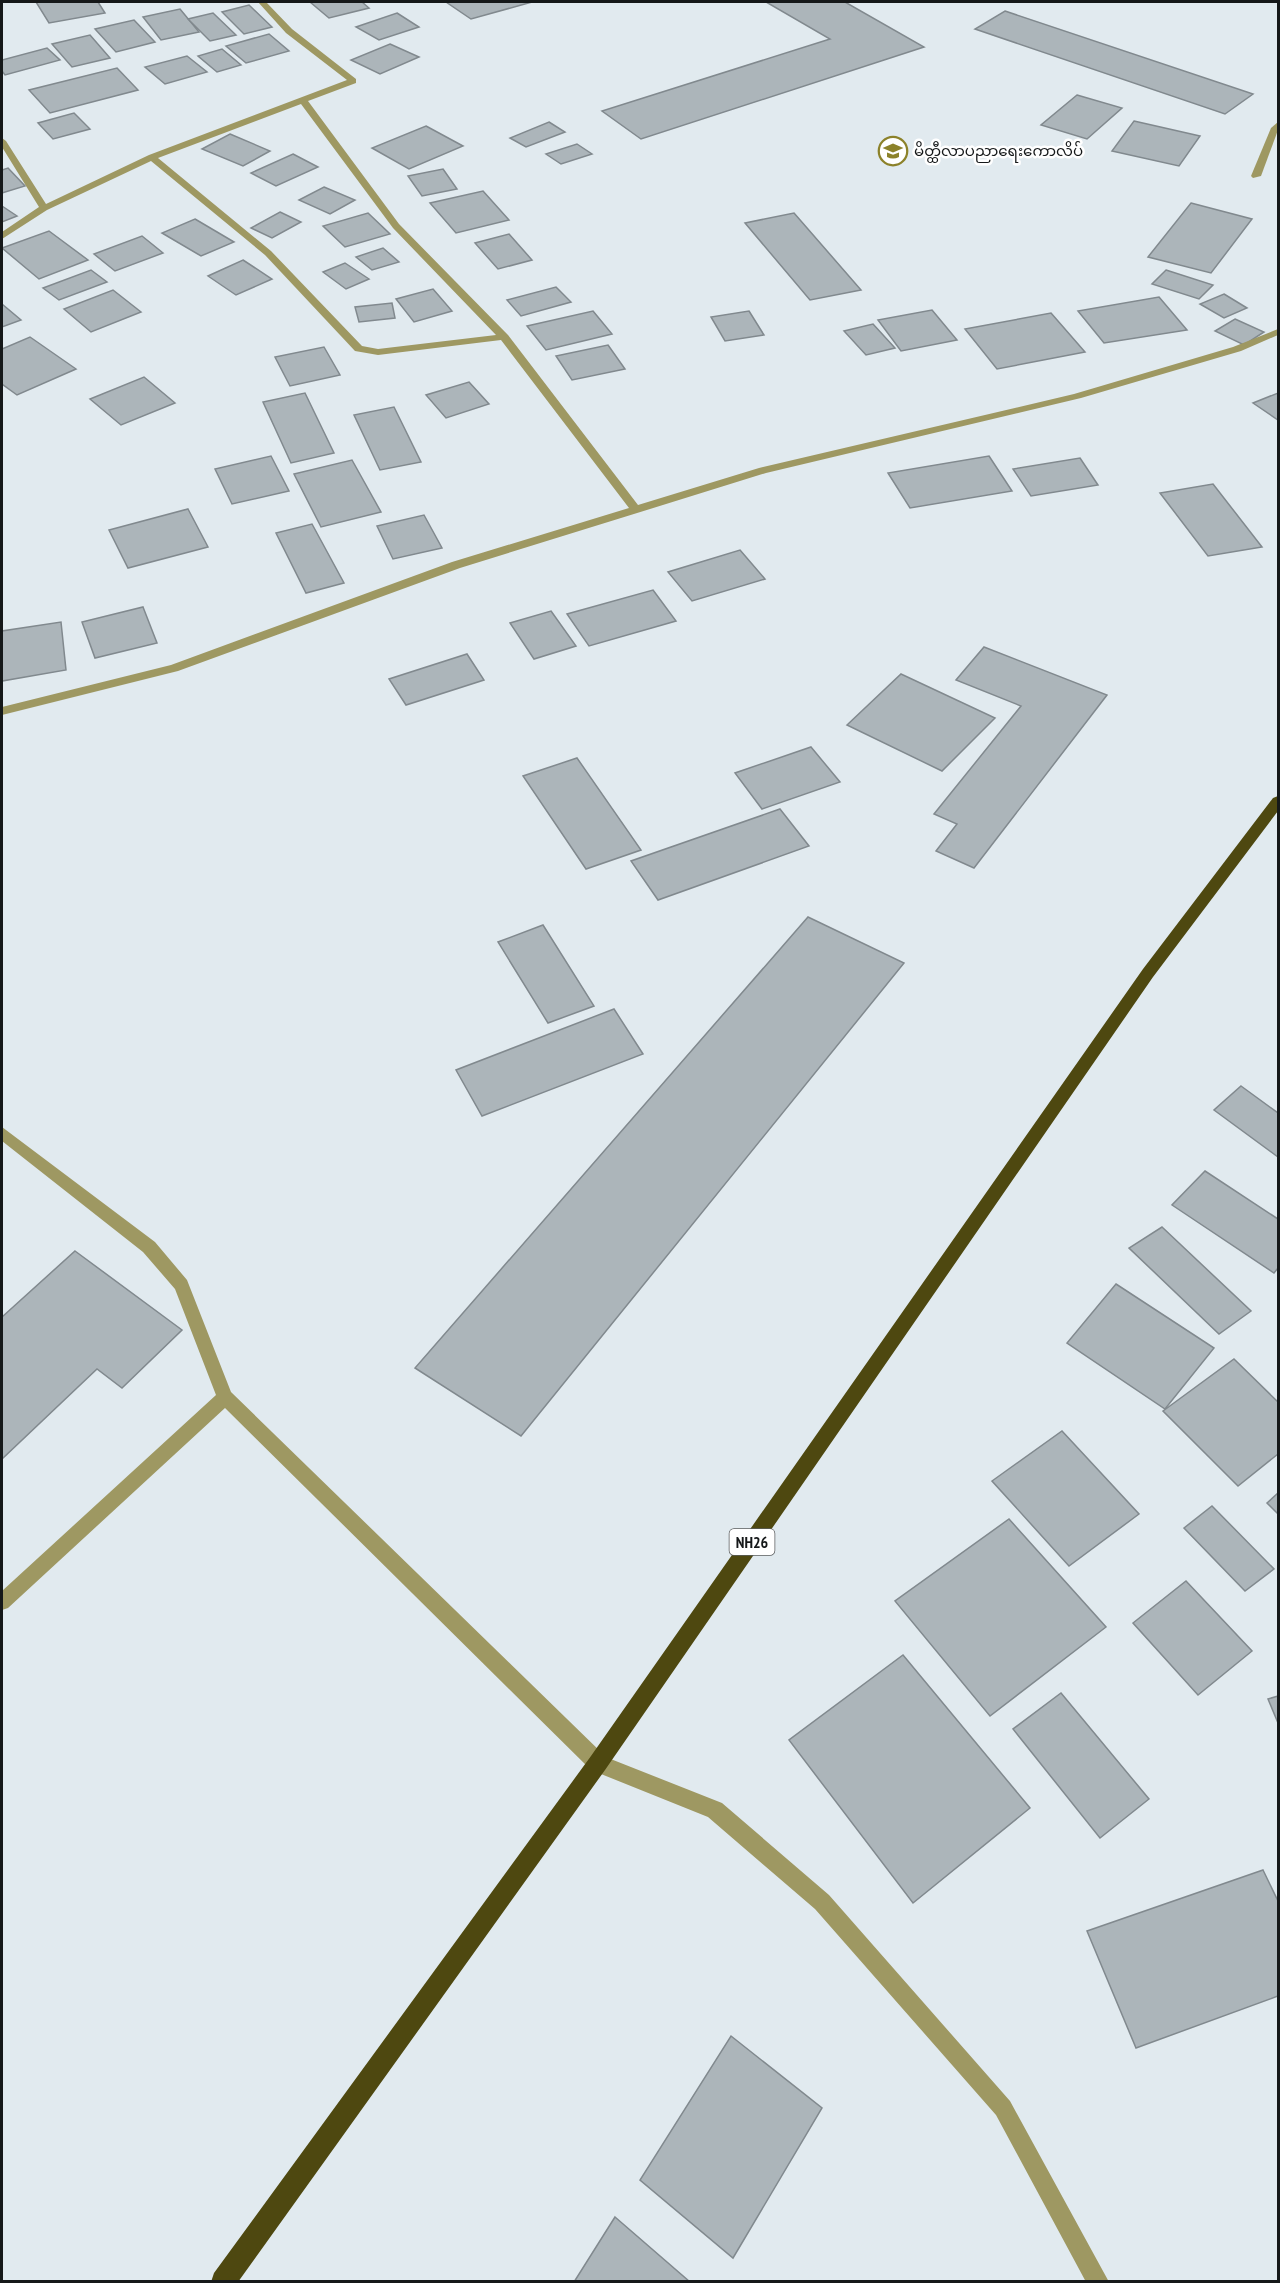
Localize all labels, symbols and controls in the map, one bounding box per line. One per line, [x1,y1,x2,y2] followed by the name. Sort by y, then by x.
[877,135,909,167] school or university icon: မိတ္ထီလာပညာရေးကောလိပ်
[914,141,1083,163] place label: မိတ္ထီလာပညာရေးကောလိပ်
[730,1529,774,1555] road number: NH26

